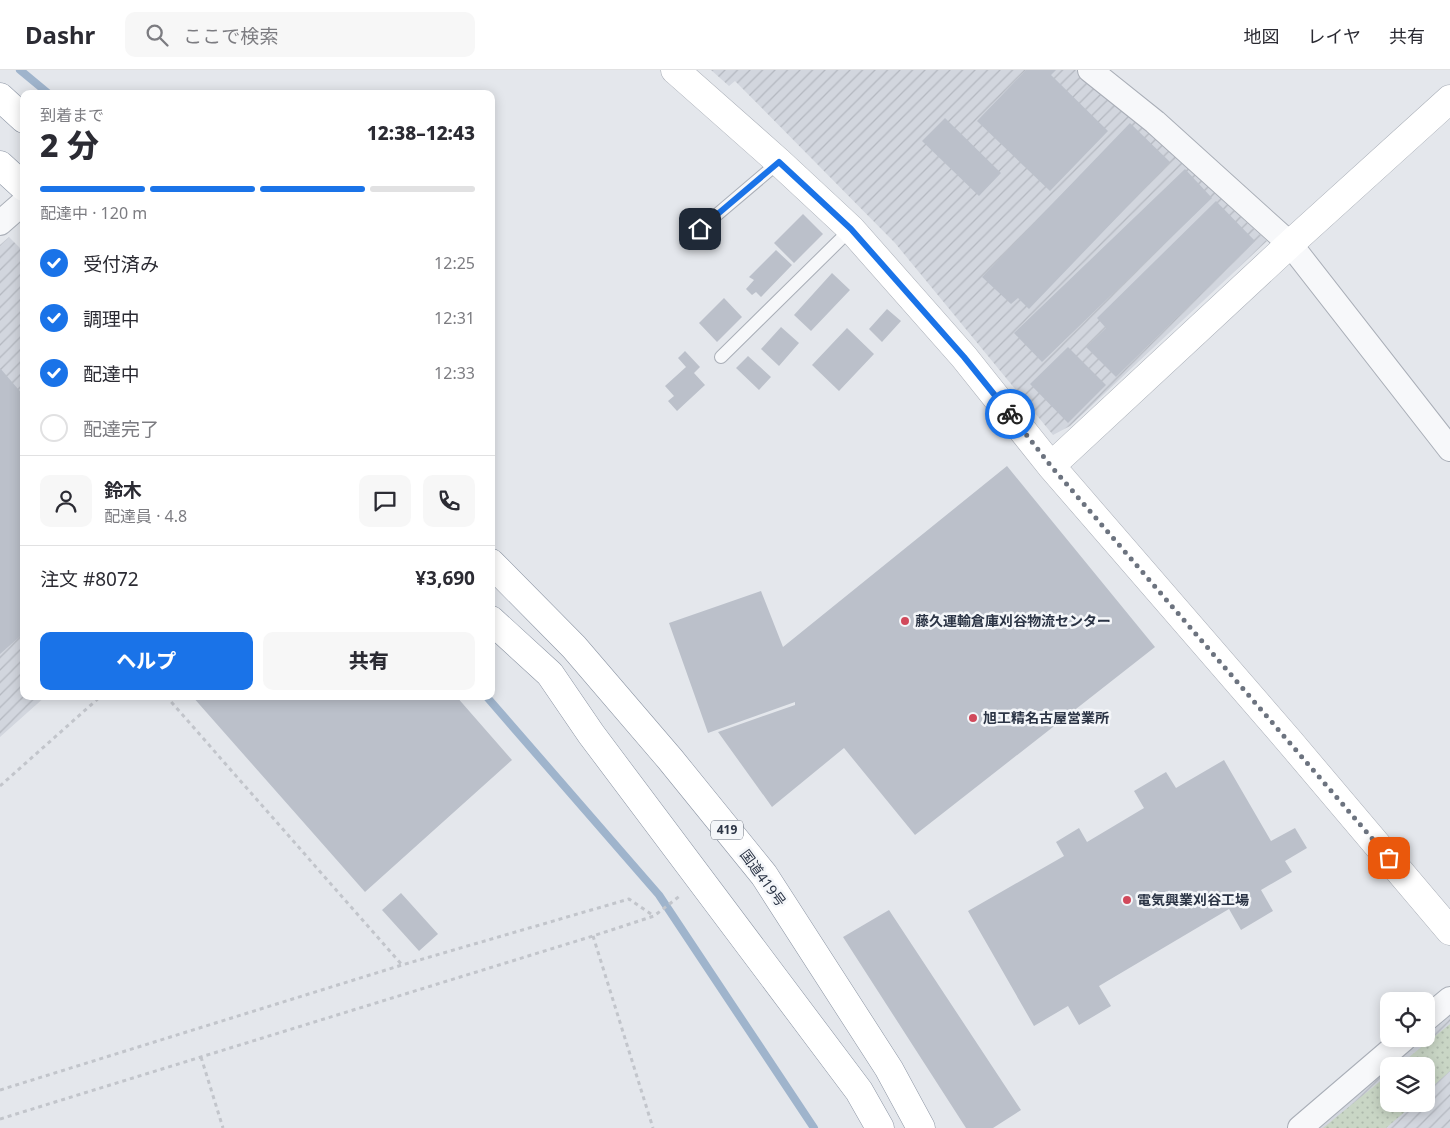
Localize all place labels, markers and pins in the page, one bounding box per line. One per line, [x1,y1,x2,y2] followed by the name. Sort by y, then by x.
[679,208,721,250] pin
[915,611,1111,630] place label: 藤久運輸倉庫刈谷物流センター
[899,615,911,627] marker: 藤久運輸倉庫刈谷物流センター
[983,708,1109,727] place label: 旭工精名古屋営業所
[967,712,979,724] marker: 旭工精名古屋営業所
[1368,837,1410,879] pin
[1137,890,1249,909] place label: 電気興業刈谷工場
[1121,894,1133,906] marker: 電気興業刈谷工場

